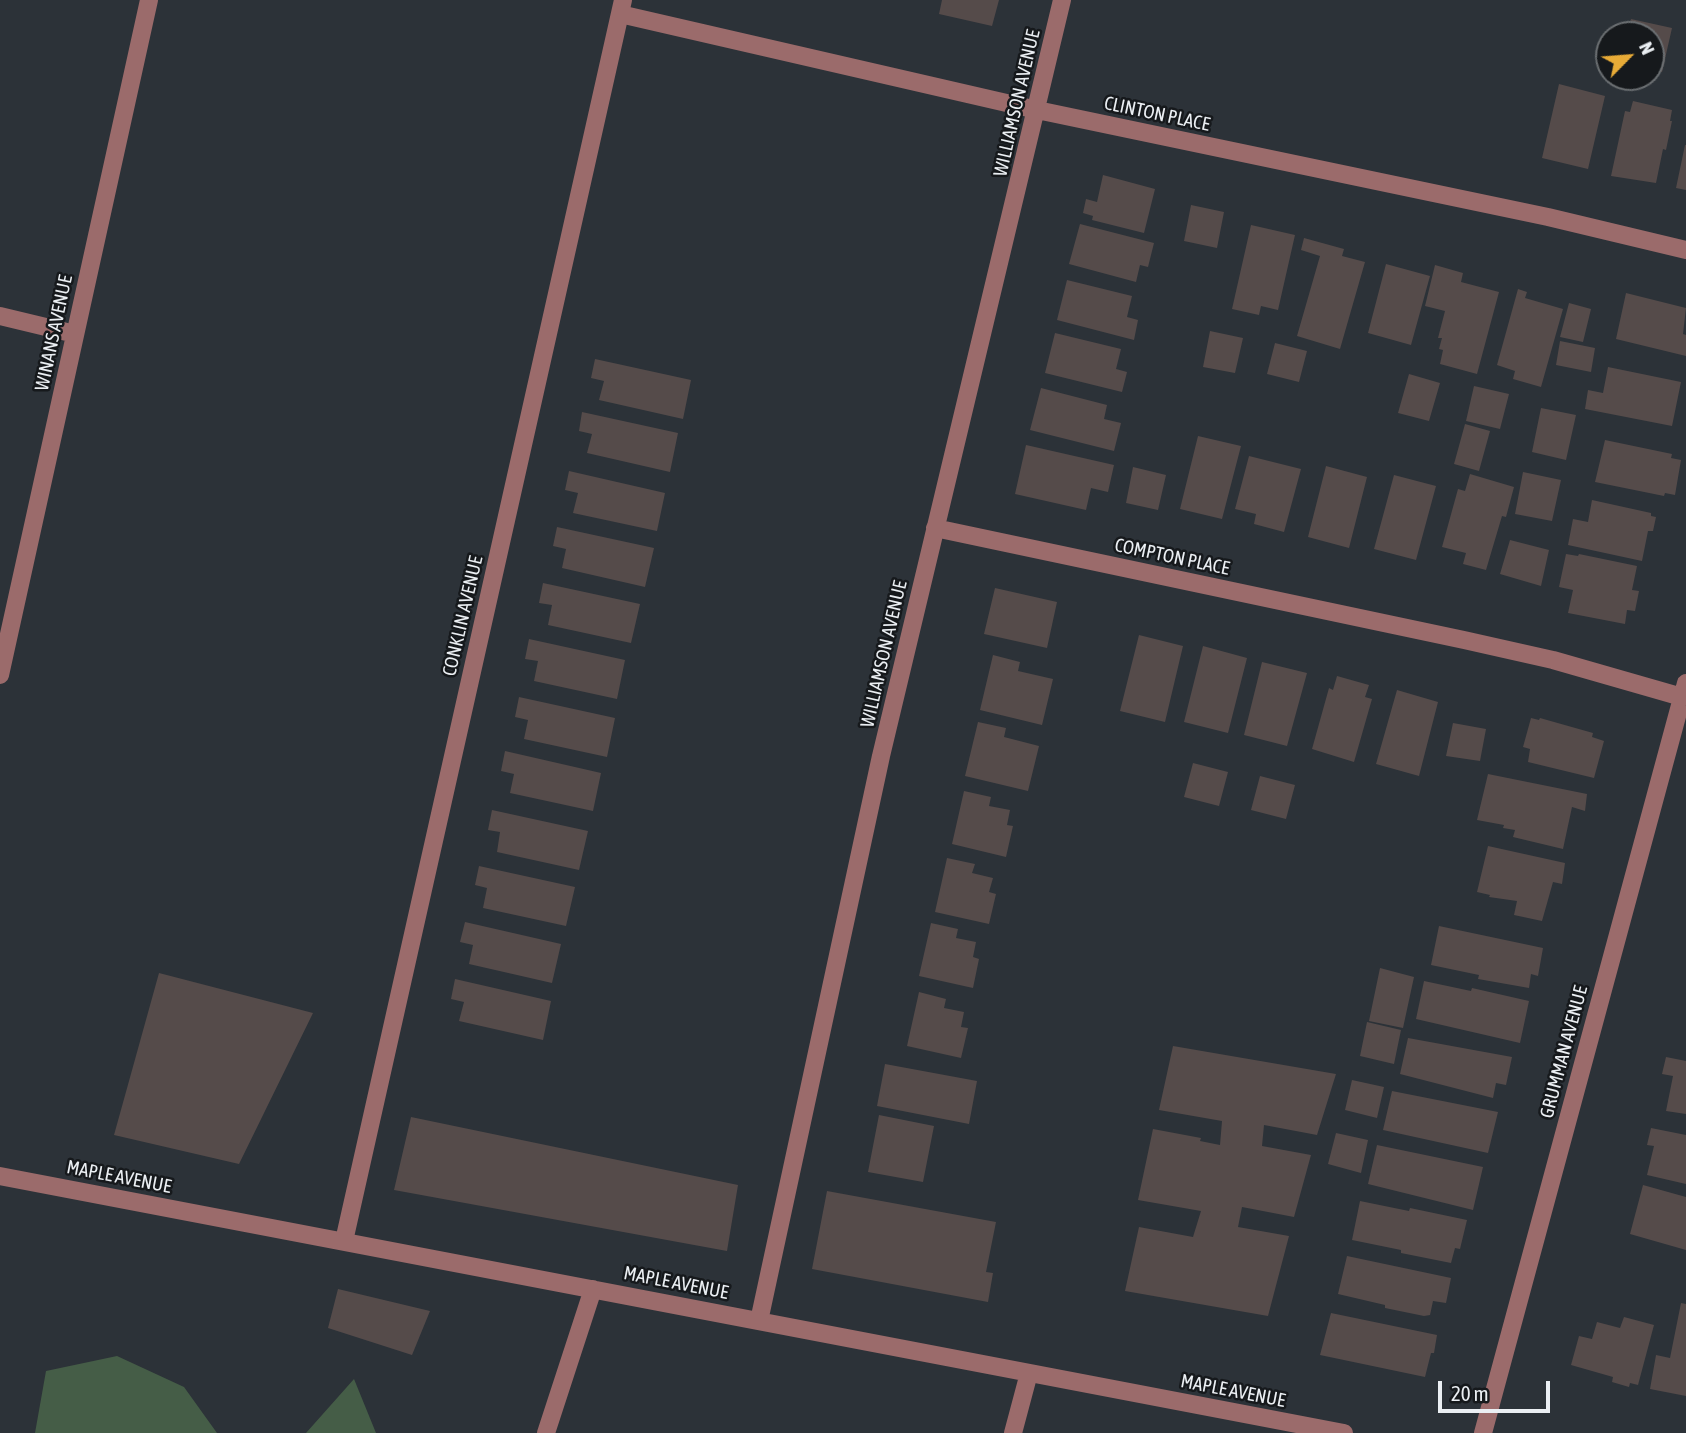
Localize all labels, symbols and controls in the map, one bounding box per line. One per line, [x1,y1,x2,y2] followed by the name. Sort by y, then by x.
[1595,21,1665,91] north arrow
[989,27,1045,179] street label: WILLIAMSON AVENUE
[1635,38,1660,58] text: N
[1102,92,1212,136] street label: CLINTON PLACE
[31,273,77,393] street label: WINANS AVENUE
[1113,534,1231,580] street label: COMPTON PLACE
[438,554,488,678] street label: CONKLIN AVENUE
[856,578,912,730] street label: WILLIAMSON AVENUE
[1535,983,1593,1121] street label: GRUMMAN AVENUE
[65,1156,173,1198] street label: MAPLE AVENUE
[622,1262,730,1304] street label: MAPLE AVENUE
[1441,1366,1553,1410] scale bar
[1179,1370,1287,1412] street label: MAPLE AVENUE
[1451,1381,1489,1405] text: 20 m

